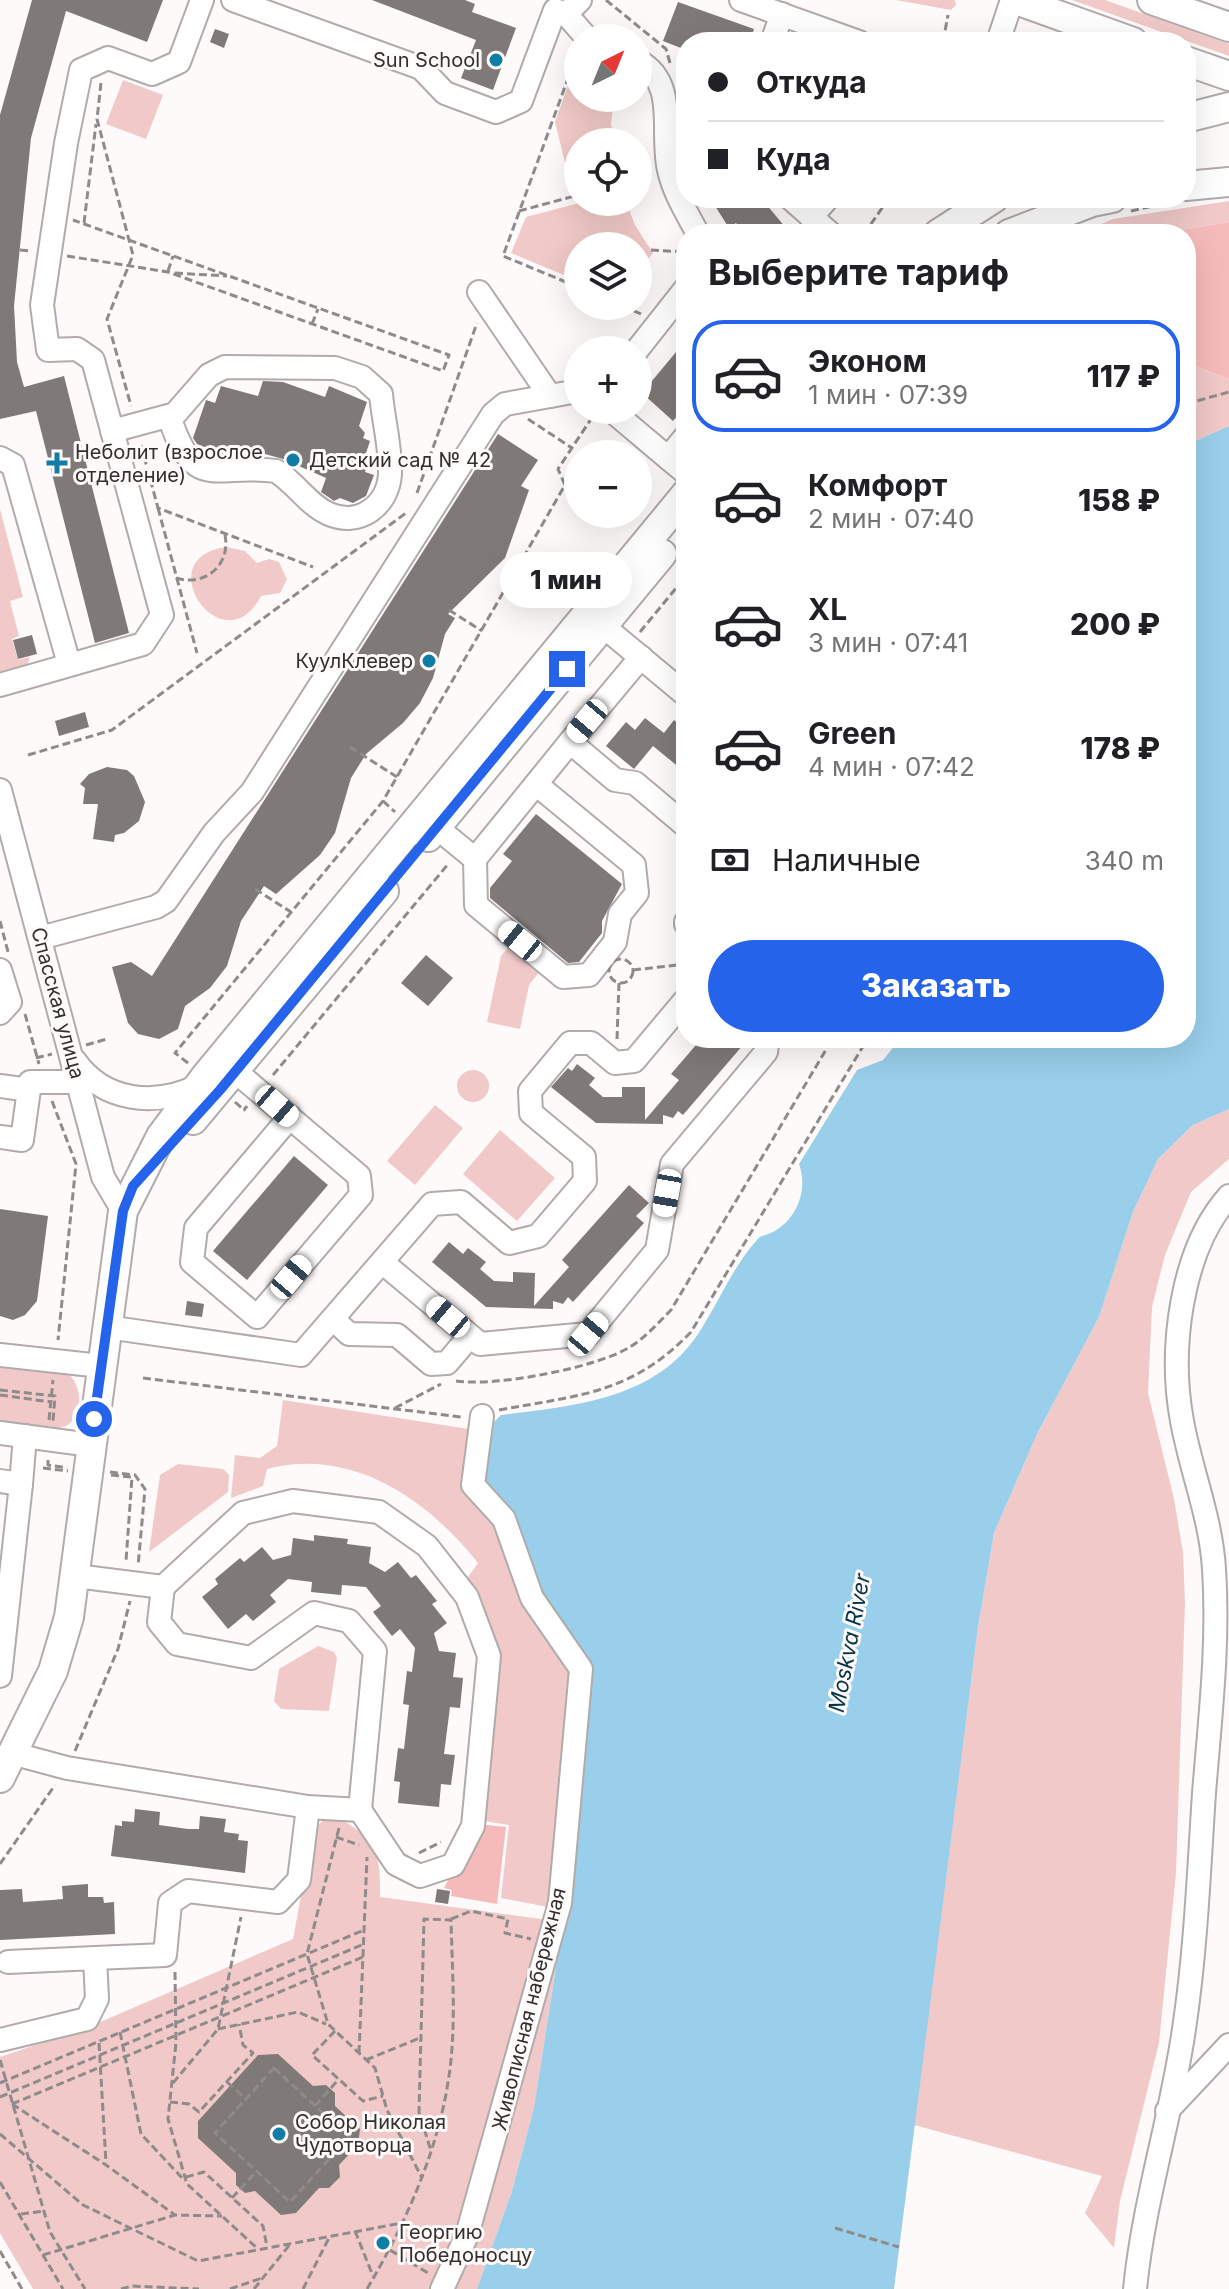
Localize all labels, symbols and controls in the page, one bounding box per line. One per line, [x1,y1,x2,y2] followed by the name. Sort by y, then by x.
[564,24,652,112] north arrow
[564,24,652,528] map controls
[373,48,480,72] place label: Sun School
[487,51,505,69] marker: Sun School
[756,64,867,100] text: Откуда
[564,128,652,216] button: locate
[756,141,831,177] text: Куда
[564,232,652,320] button: layers
[708,250,1009,294] text: Выберите тариф
[564,336,652,424] button: +
[712,340,784,412] icon: car
[808,343,927,379] text: Эконом
[1087,358,1160,394] text: 117 ₽
[808,379,968,410] text: 1 мин · 07:39
[75,440,263,487] place label: Неболит (взрослое отделение)
[564,440,652,528] button: −
[309,448,491,472] place label: Детский сад № 42
[284,451,302,469] marker: Детский сад № 42
[46,452,68,474] marker: Неболит (взрослое отделение)
[712,464,784,536] icon: car
[808,467,947,503] text: Комфорт
[1078,482,1160,518] text: 158 ₽
[808,503,974,534] text: 2 мин · 07:40
[501,553,633,609] callout: 1 мин
[530,564,602,595] text: 1 мин
[712,588,784,660] icon: car
[808,591,847,627] text: XL
[1070,606,1160,642] text: 200 ₽
[808,627,968,658] text: 3 мин · 07:41
[295,649,413,673] place label: КуулКлевер
[549,651,585,687] route end
[420,652,438,670] marker: КуулКлевер
[562,695,612,747] car
[712,712,784,784] icon: car
[808,715,896,751] text: Green
[1080,730,1160,766] text: 178 ₽
[808,751,975,782] text: 4 мин · 07:42
[708,838,752,882] icon: cash
[772,842,921,878] text: Наличные
[1085,845,1164,876] text: 340 m
[494,917,546,965] car
[26,925,90,1081] street label: Спасская улица
[708,940,1164,1032] button: Заказать
[251,1081,303,1131] car
[651,1167,683,1219] car
[266,1251,316,1303] car
[422,1292,474,1342] car
[563,1308,613,1360] car
[76,1401,112,1437] route start
[823,1571,875,1715] water label: Moskva River
[487,1885,571,2133] street label: Живописная набережная
[295,2110,446,2157] place label: Собор Николая Чудотворца
[270,2125,288,2143] marker: Собор Николая Чудотворца
[399,2220,532,2267] place label: Георгию Победоносцу
[374,2234,392,2252] marker: Георгию Победоносцу

